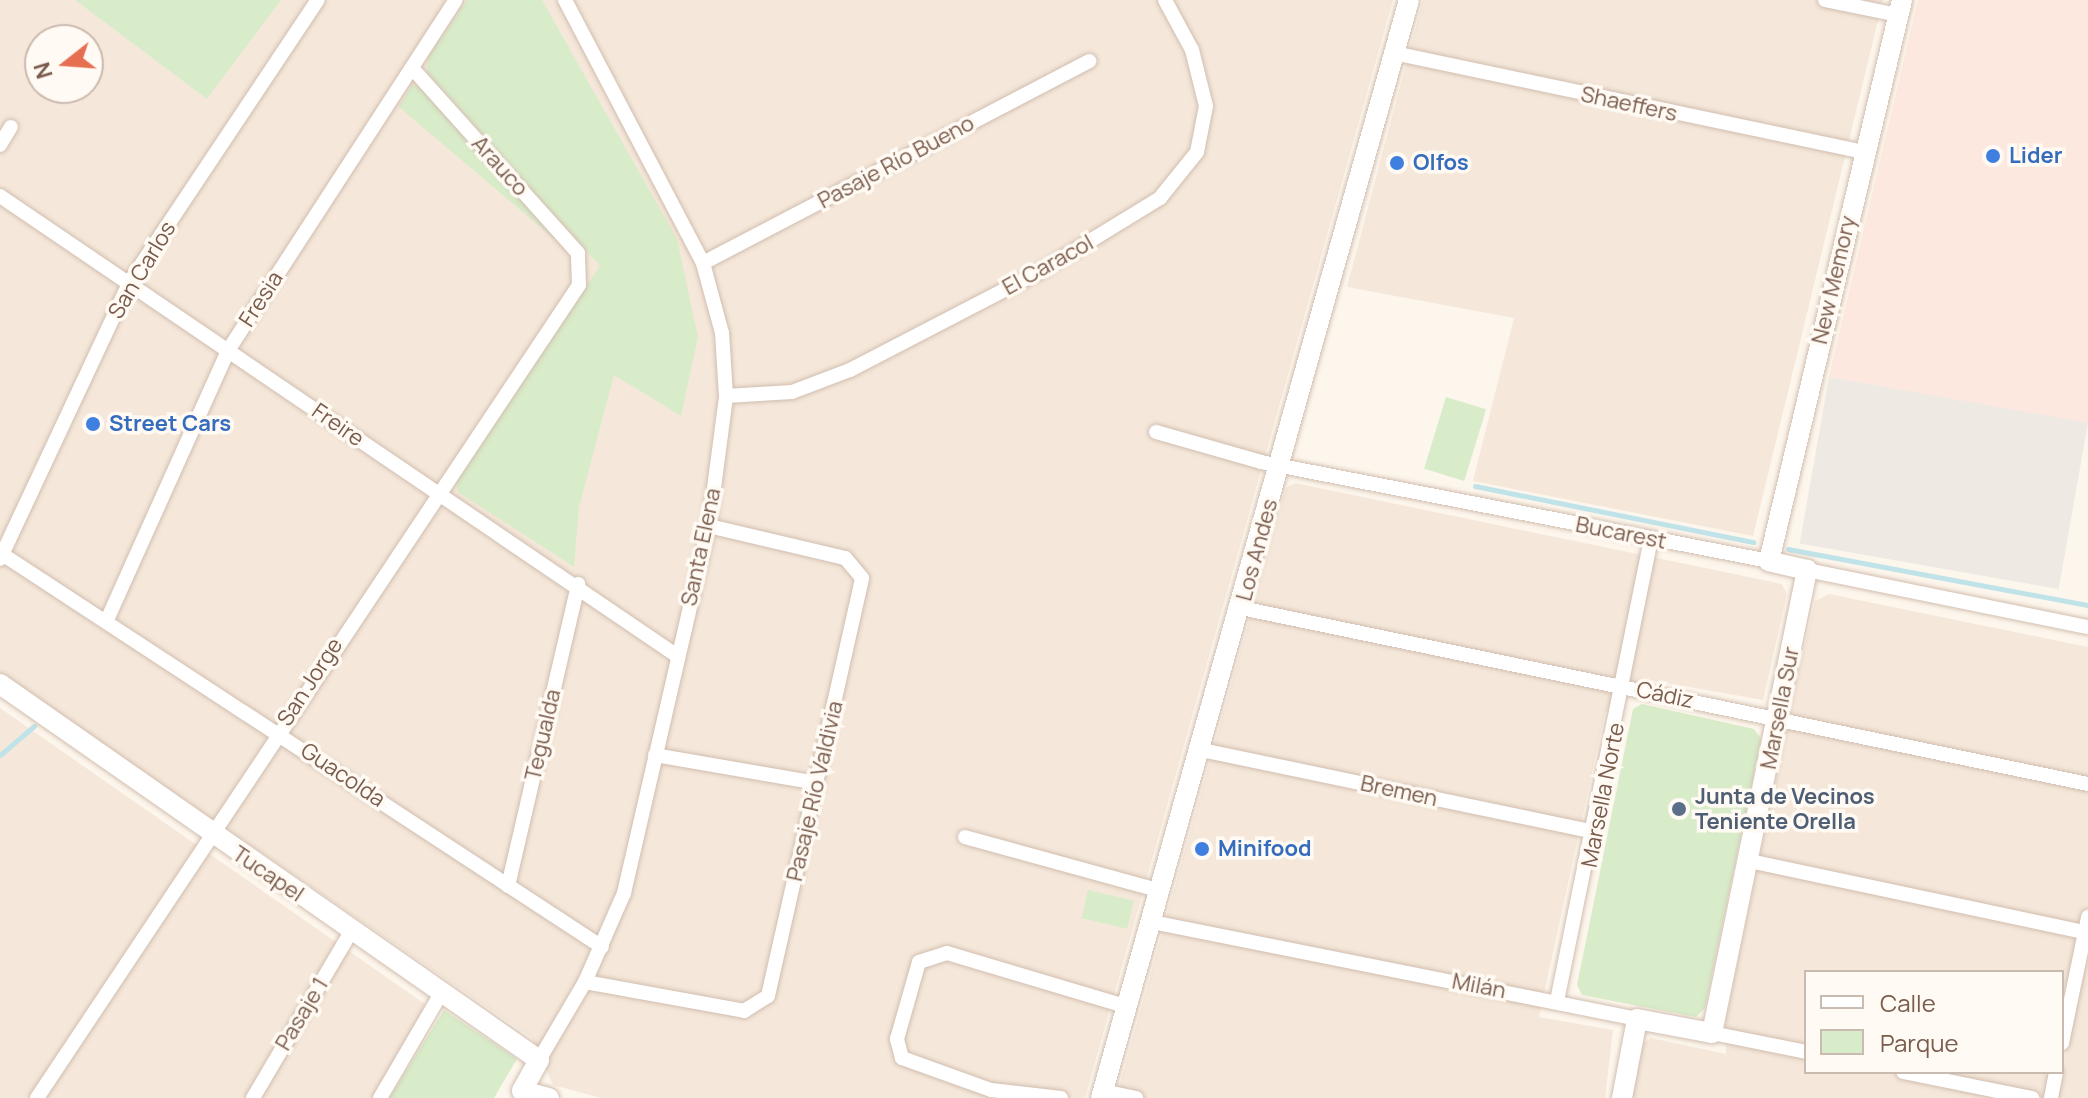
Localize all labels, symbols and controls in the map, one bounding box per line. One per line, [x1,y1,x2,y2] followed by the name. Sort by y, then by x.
[24,24,104,104] north arrow
[26,59,60,82] text: N
[1578,81,1680,127] street label: Shaeffers
[813,110,979,214] street label: Pasaje Río Bueno
[466,131,534,201] street label: Arauco
[2009,143,2063,169] place label: Lider
[1984,147,2002,165] marker: Lider
[1413,150,1469,176] place label: Olfos
[1388,154,1406,172] marker: Olfos
[1806,213,1862,347] street label: New Memory
[103,217,181,323] street label: San Carlos
[998,229,1098,301] street label: El Caracol
[233,266,289,332] street label: Fresia
[307,398,369,452] street label: Freire
[109,411,231,437] place label: Street Cars
[84,415,102,433] marker: Street Cars
[676,486,726,608] street label: Santa Elena
[1231,496,1283,604] street label: Los Andes
[1573,511,1669,555] street label: Bucarest
[272,633,348,731] street label: San Jorge
[1755,645,1805,771] street label: Marsella Sur
[1634,676,1696,714] street label: Cádiz
[520,687,566,783] street label: Tegualda
[781,698,849,884] street label: Pasaje Río Valdivia
[1576,720,1630,870] street label: Marsella Norte
[296,737,390,813] street label: Guacolda
[1358,770,1440,812] street label: Bremen
[1695,783,1875,834] place label: Junta de Vecinos Teniente Orella
[1670,800,1688,818] marker: Junta de Vecinos Teniente Orella
[1218,836,1312,862] place label: Minifood
[1193,840,1211,858] marker: Minifood
[227,841,309,907] street label: Tucapel
[1450,968,1508,1004] street label: Milán
[1804,970,2064,1074] legend
[270,973,334,1055] street label: Pasaje 1
[1880,986,1936,1019] text: Calle
[1880,1026,1958,1059] text: Parque

